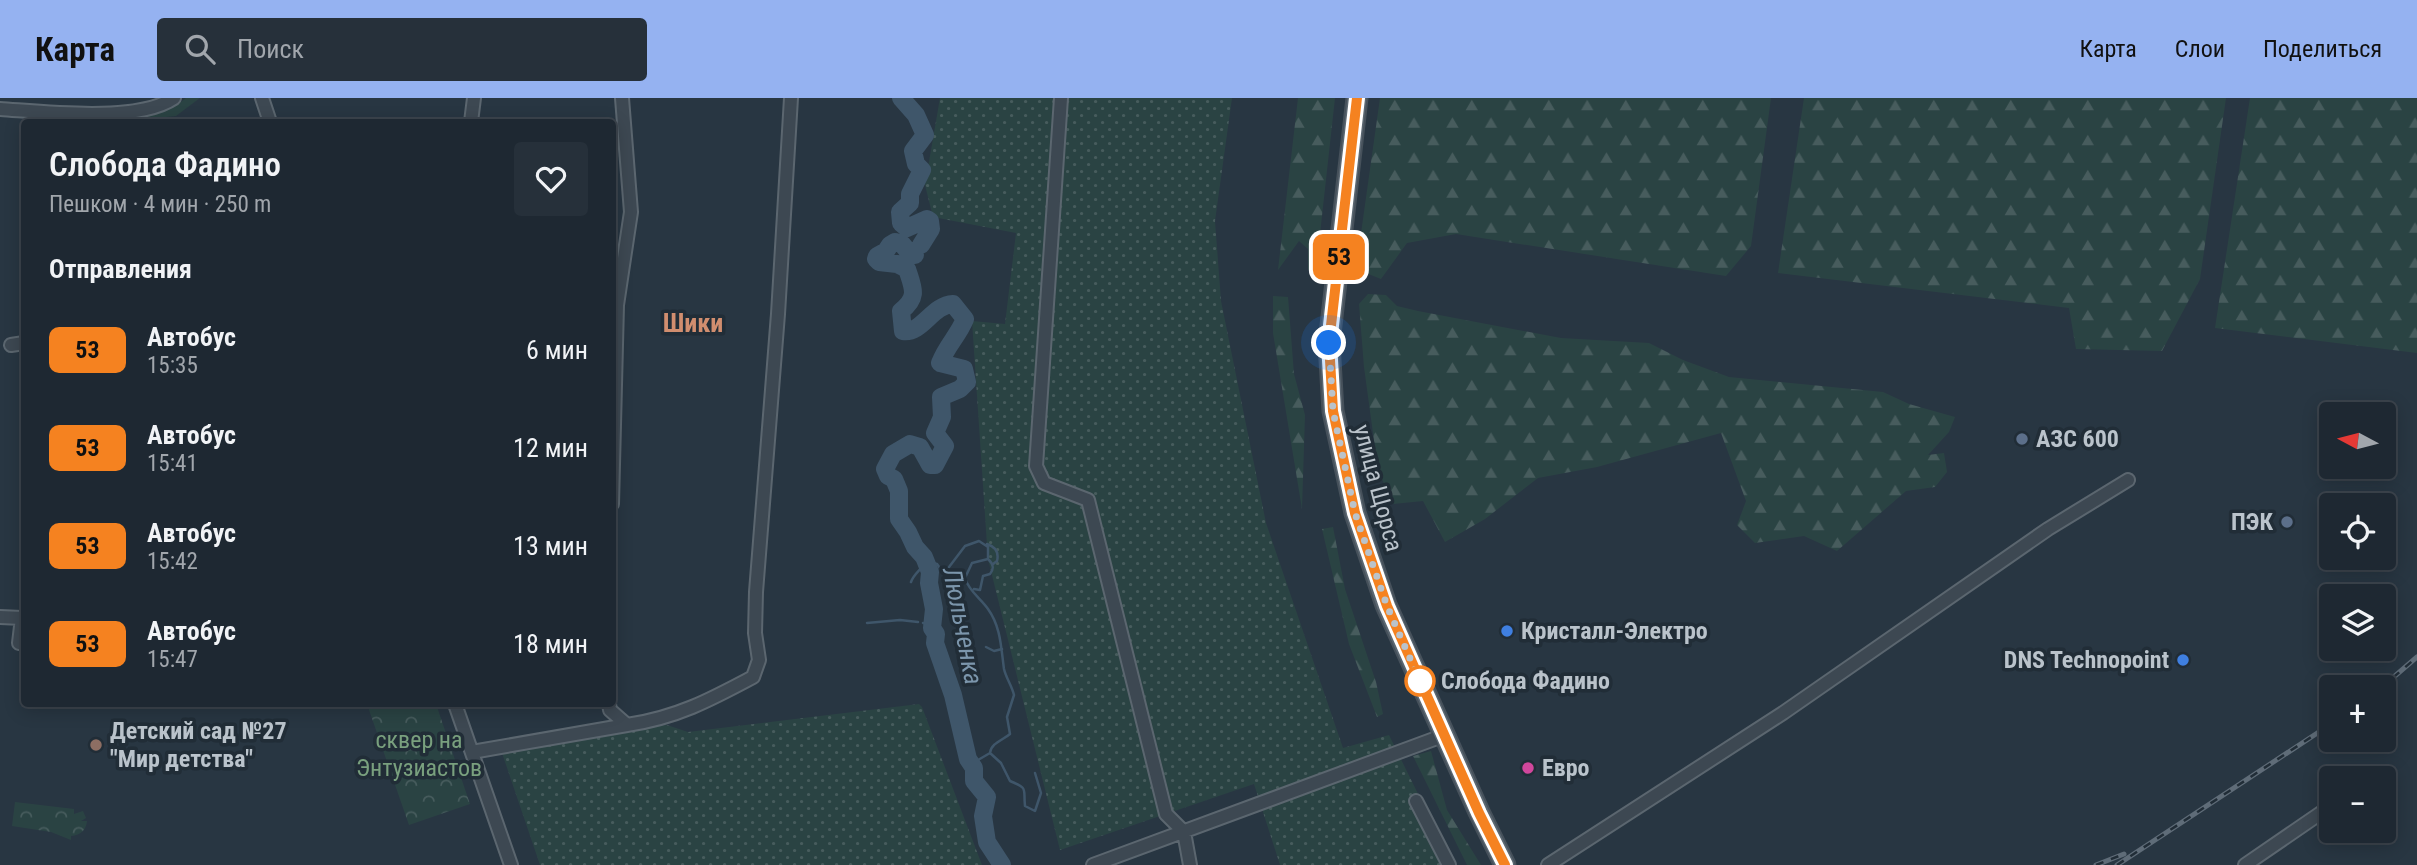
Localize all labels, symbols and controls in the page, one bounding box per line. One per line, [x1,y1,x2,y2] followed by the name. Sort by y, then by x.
[157,18,647,81] search box
[35,30,115,69] text: Карта
[181,30,219,68] icon: search
[237,34,304,64] text: Поиск
[2079,35,2137,63] text: Карта
[2175,35,2225,63] text: Слои
[2263,35,2382,63] text: Поделиться
[514,142,588,216] button: heart
[49,145,281,184] text: Слобода Фадино
[49,191,271,218] text: Пешком · 4 мин · 250 m
[1308,234,1370,280] line badge: 53
[1327,243,1351,271] text: 53
[49,254,192,284] text: Отправления
[663,308,723,338] district label: Шики
[147,322,236,352] text: Автобус
[1311,325,1346,360] your location
[526,335,588,365] text: 6 мин
[75,336,100,364] text: 53
[147,352,198,379] text: 15:35
[2319,402,2396,480] north arrow
[2319,402,2396,843] map controls
[147,420,236,450] text: Автобус
[1348,421,1408,555] street label: улица Щорса
[2036,425,2119,453] place label: АЗС 600
[2014,431,2030,447] marker: АЗС 600
[513,433,588,463] text: 12 мин
[75,434,100,462] text: 53
[147,450,198,477] text: 15:41
[2319,493,2396,570] button: locate
[2231,508,2273,536] place label: ПЭК
[2279,514,2295,530] marker: ПЭК
[147,518,236,548] text: Автобус
[513,531,588,561] text: 13 мин
[75,532,100,560] text: 53
[147,548,198,575] text: 15:42
[937,564,989,687] water label: Люльченка
[2319,584,2396,661] button: layers
[147,616,236,646] text: Автобус
[1521,617,1708,645] place label: Кристалл-Электро
[1499,623,1515,639] marker: Кристалл-Электро
[513,629,588,659] text: 18 мин
[75,630,100,658] text: 53
[147,646,198,673] text: 15:47
[2004,646,2169,674] place label: DNS Technopoint
[2175,652,2191,668] marker: DNS Technopoint
[1405,666,1435,696] marker: Слобода Фадино
[1441,667,1610,695] place label: Слобода Фадино
[2319,675,2396,752] button: +
[110,717,287,773] place label: Детский сад №27 "Мир детства"
[356,726,482,782] park label: сквер на Энтузиастов
[88,737,104,753] marker: Детский сад №27 "Мир детства"
[1542,754,1590,782] place label: Евро
[1520,760,1536,776] marker: Евро
[2319,766,2396,843] button: −

